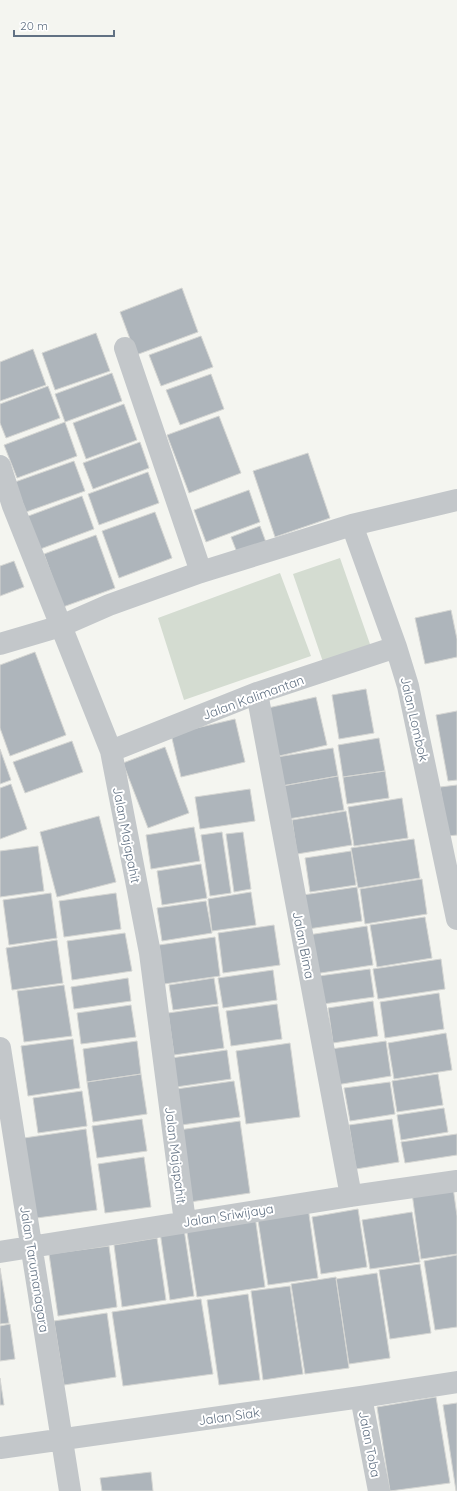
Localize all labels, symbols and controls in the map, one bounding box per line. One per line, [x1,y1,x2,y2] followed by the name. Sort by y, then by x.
[14,12,114,38] scale bar
[20,18,48,33] text: 20 m
[200,671,306,723] street label: Jalan Kalimantan
[397,675,433,763] street label: Jalan Lombok
[110,786,144,884] street label: Jalan Majapahit
[290,910,318,980] street label: Jalan Bima
[162,1106,190,1204] street label: Jalan Majapahit
[182,1200,274,1230] street label: Jalan Sriwijaya
[17,1205,53,1333] street label: Jalan Tarumanagara
[197,1404,261,1428] street label: Jalan Siak
[356,1410,384,1478] street label: Jalan Toba

